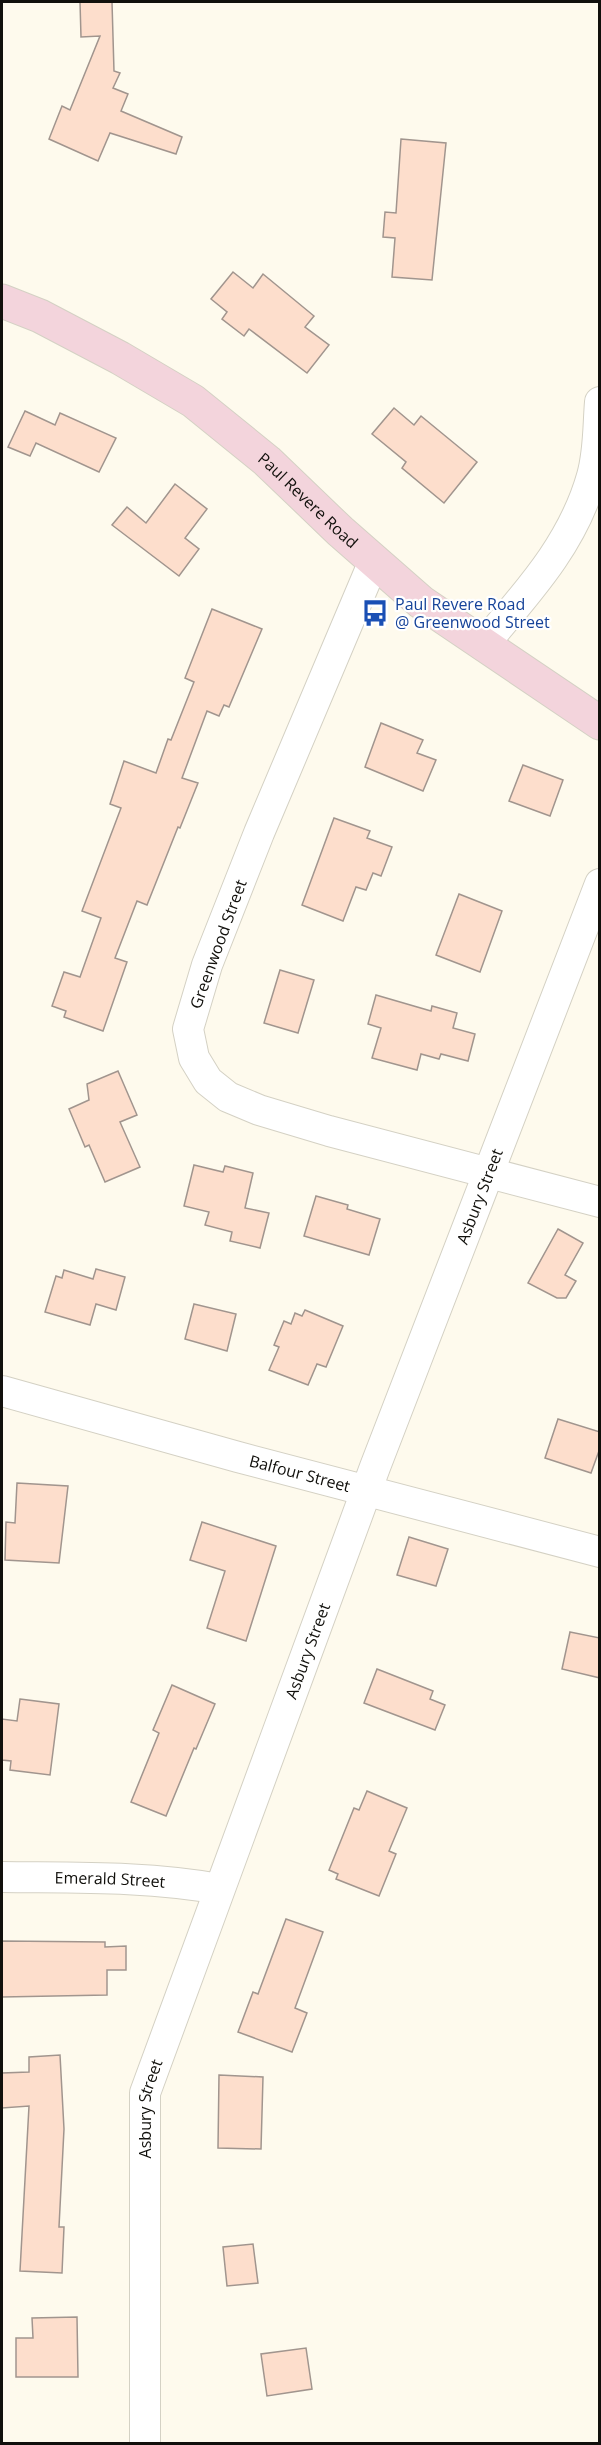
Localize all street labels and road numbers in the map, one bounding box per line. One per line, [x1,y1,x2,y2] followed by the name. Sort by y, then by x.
[254,447,363,553] street label: Paul Revere Road
[184,876,252,1012] street label: Greenwood Street
[451,1145,508,1247] street label: Asbury Street
[247,1449,353,1497] street label: Balfour Street
[280,1600,335,1702] street label: Asbury Street
[54,1866,167,1893] street label: Emerald Street
[134,2056,168,2158] street label: Asbury Street

